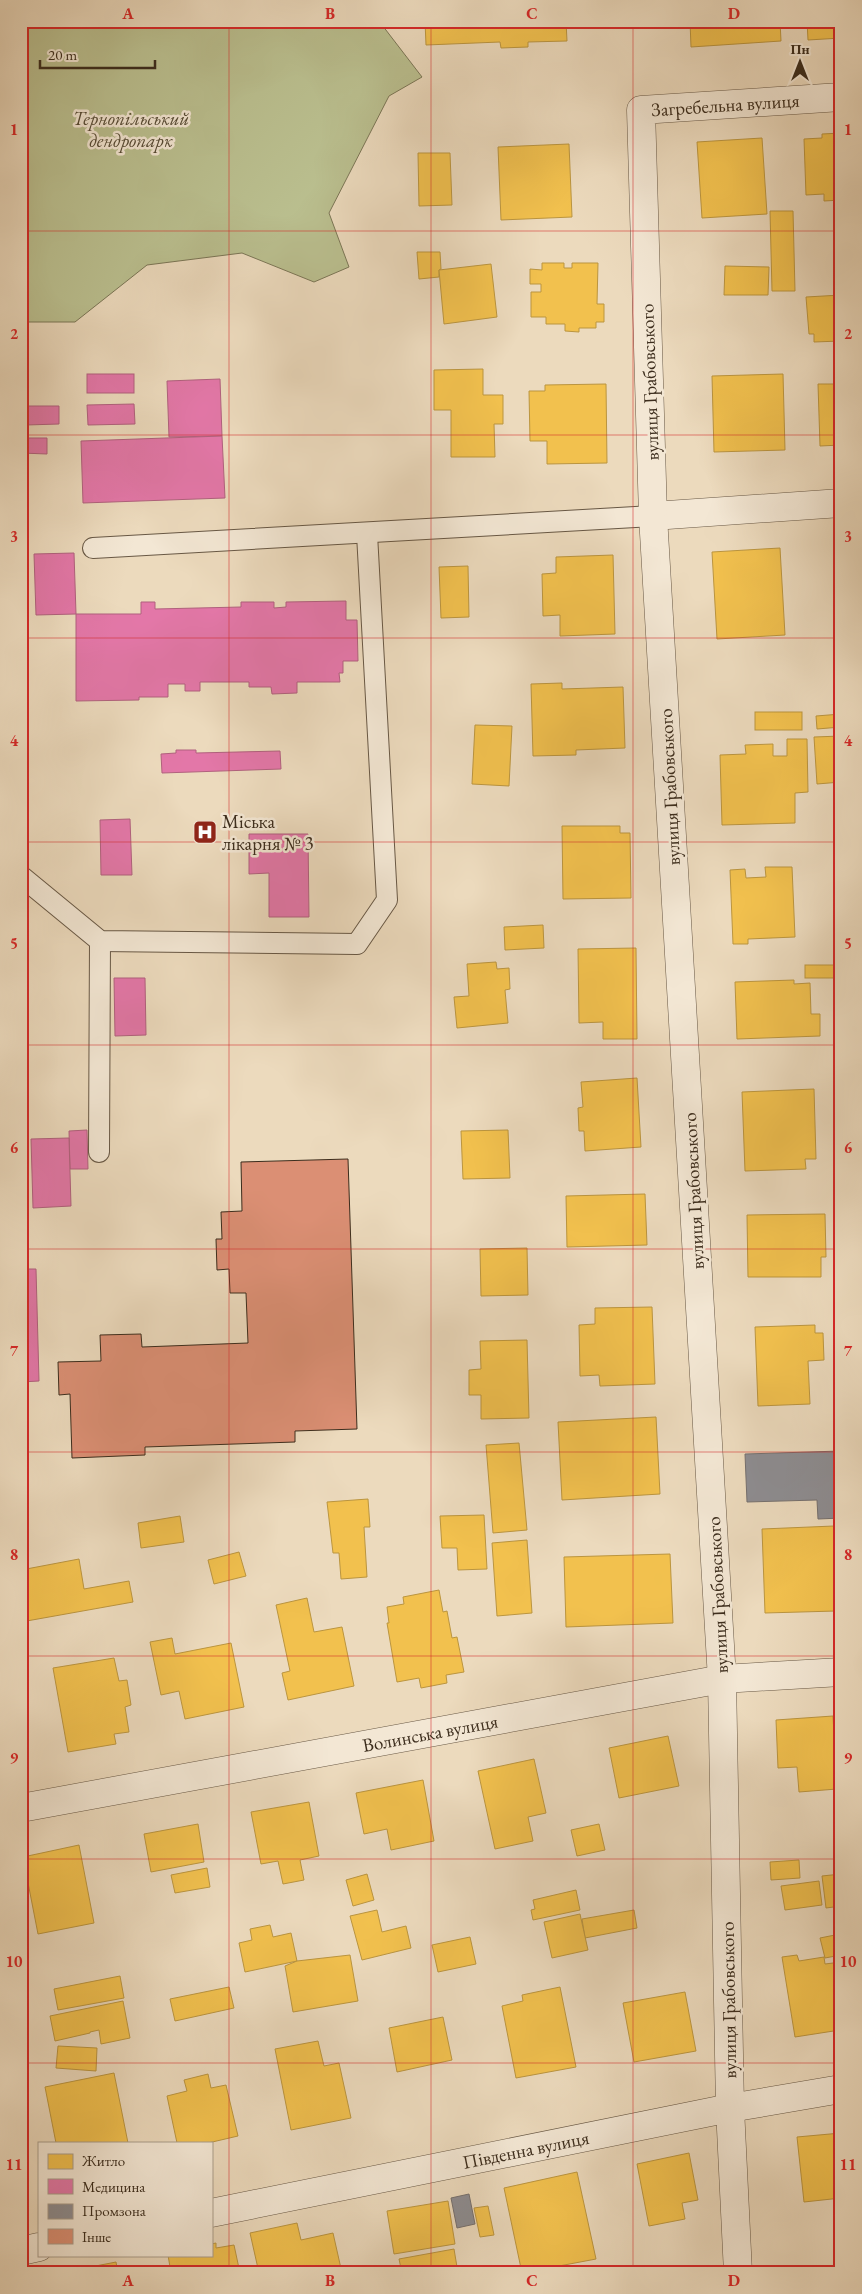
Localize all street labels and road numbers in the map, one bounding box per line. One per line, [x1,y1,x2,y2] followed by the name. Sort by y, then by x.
[650,88,801,122] street label: Загребельна вулиця
[634,303,665,461] street label: вулиця Грабовського
[653,708,686,866] street label: вулиця Грабовського
[677,1112,710,1270] street label: вулиця Грабовського
[701,1516,734,1674] street label: вулиця Грабовського
[360,1708,501,1758] street label: Волинська вулиця
[715,1921,742,2079] street label: вулиця Грабовського
[460,2125,592,2175] street label: Південна вулиця

